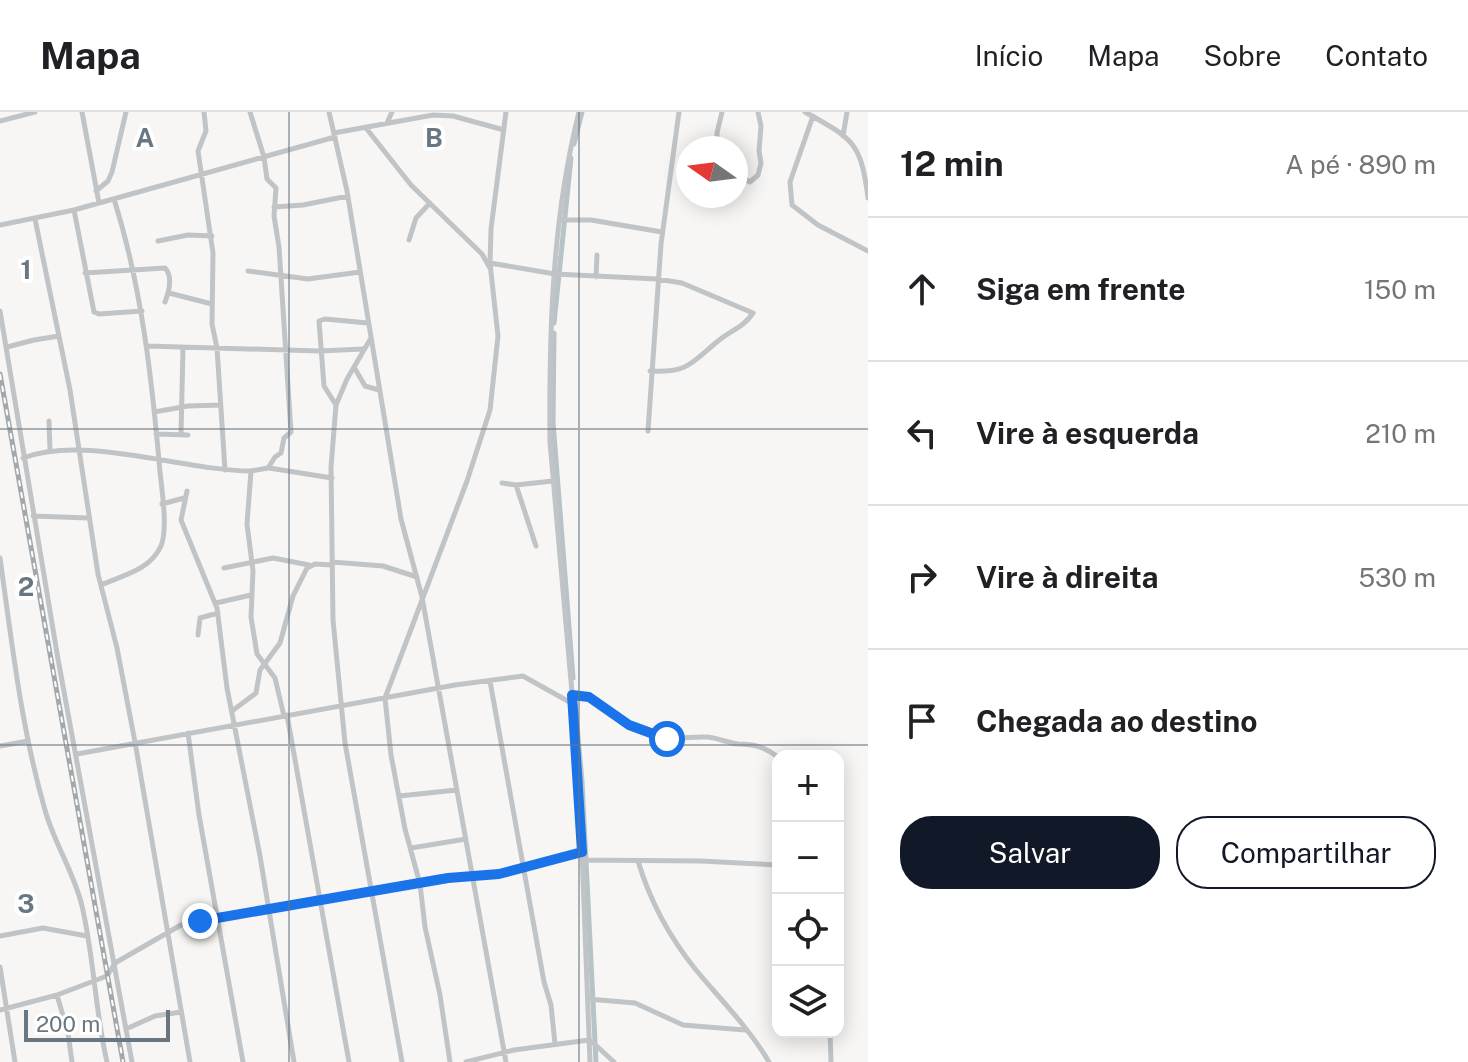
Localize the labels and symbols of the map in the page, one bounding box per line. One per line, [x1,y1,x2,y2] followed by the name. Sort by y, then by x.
[136,122,155,153] text: A
[425,122,443,153] text: B
[676,136,748,208] north arrow
[20,254,32,285] text: 1
[18,571,34,602] text: 2
[649,721,685,757] route start
[17,888,35,919] text: 3
[182,903,218,939] route end
[24,1006,170,1042] scale bar

